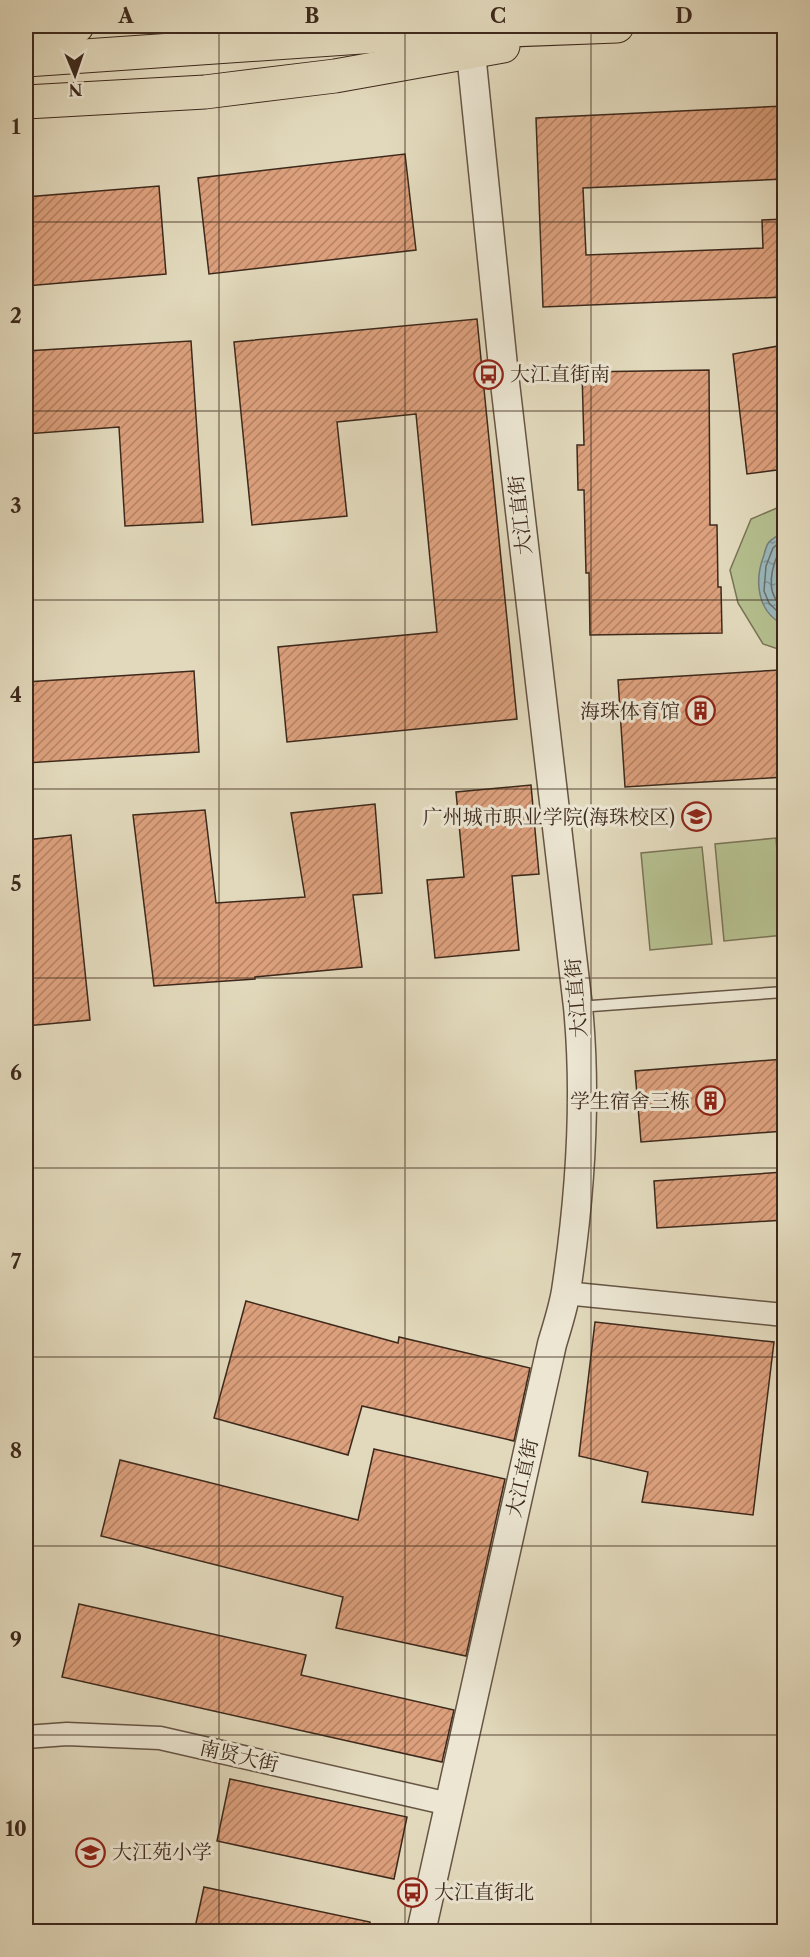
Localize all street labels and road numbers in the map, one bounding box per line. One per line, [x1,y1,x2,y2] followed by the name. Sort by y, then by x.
[504,474,536,556] street label: 大江直街
[561,957,591,1039] street label: 大江直街
[501,1436,543,1520] street label: 大江直街
[197,1735,281,1777] street label: 南贤大街

